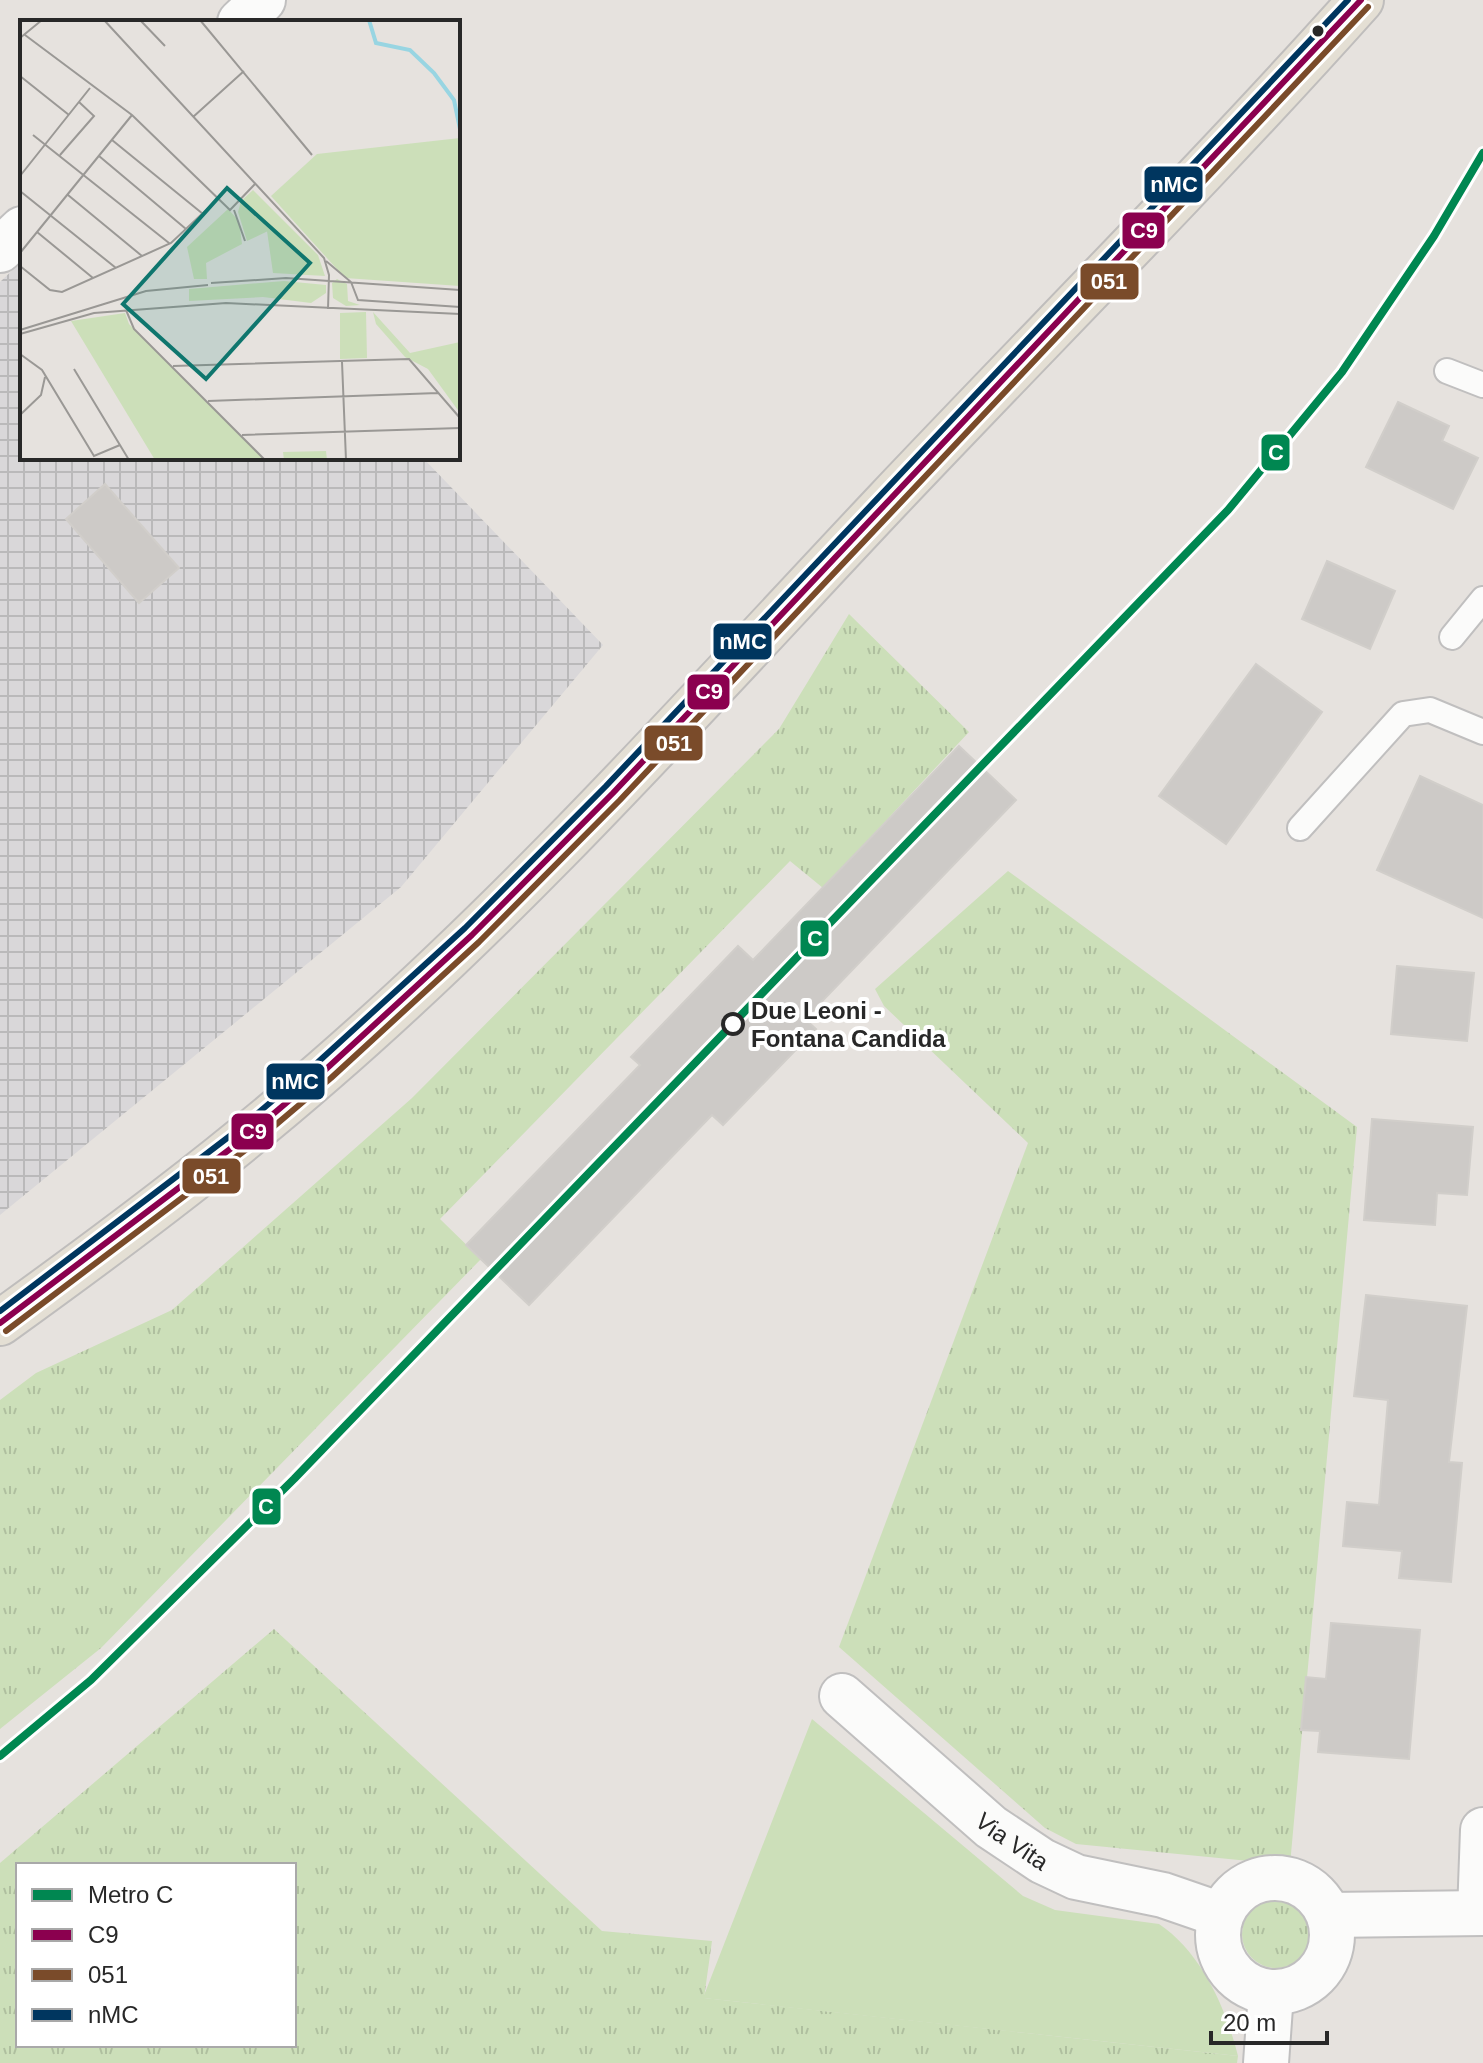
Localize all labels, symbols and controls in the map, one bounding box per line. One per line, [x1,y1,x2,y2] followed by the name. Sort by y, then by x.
[20,20,460,460] inset map
[1310,23,1326,39] unlabelled marker
[1143,165,1204,204] line badge: nMC
[1150,172,1198,197] text: nMC
[1121,211,1166,250] line badge: C9
[1130,218,1158,243] text: C9
[1079,262,1140,301] line badge: 051
[1091,269,1127,294] text: 051
[1260,433,1291,472] line badge: C
[1268,440,1284,465] text: C
[712,622,773,661] line badge: nMC
[719,629,767,654] text: nMC
[686,673,731,711] line badge: C9
[695,679,723,704] text: C9
[643,724,704,762] line badge: 051
[656,731,692,756] text: 051
[799,919,830,958] line badge: C
[807,926,823,951] text: C
[751,997,946,1052] place label: Due Leoni - Fontana Candida
[722,1013,744,1035] marker: Due Leoni - Fontana Candida
[265,1062,326,1101] line badge: nMC
[271,1069,319,1094] text: nMC
[230,1112,275,1151] line badge: C9
[239,1119,267,1144] text: C9
[181,1157,242,1195] line badge: 051
[193,1164,229,1189] text: 051
[251,1487,282,1526] line badge: C
[258,1494,274,1519] text: C
[971,1807,1054,1876] street label: Via Vita
[16,1863,296,2047] legend
[88,1881,173,1908] text: Metro C
[88,1921,119,1948] text: C9
[88,1961,128,1988] text: 051
[1211,1995,1327,2045] scale bar
[88,2001,139,2028] text: nMC
[1223,2009,1276,2036] text: 20 m

